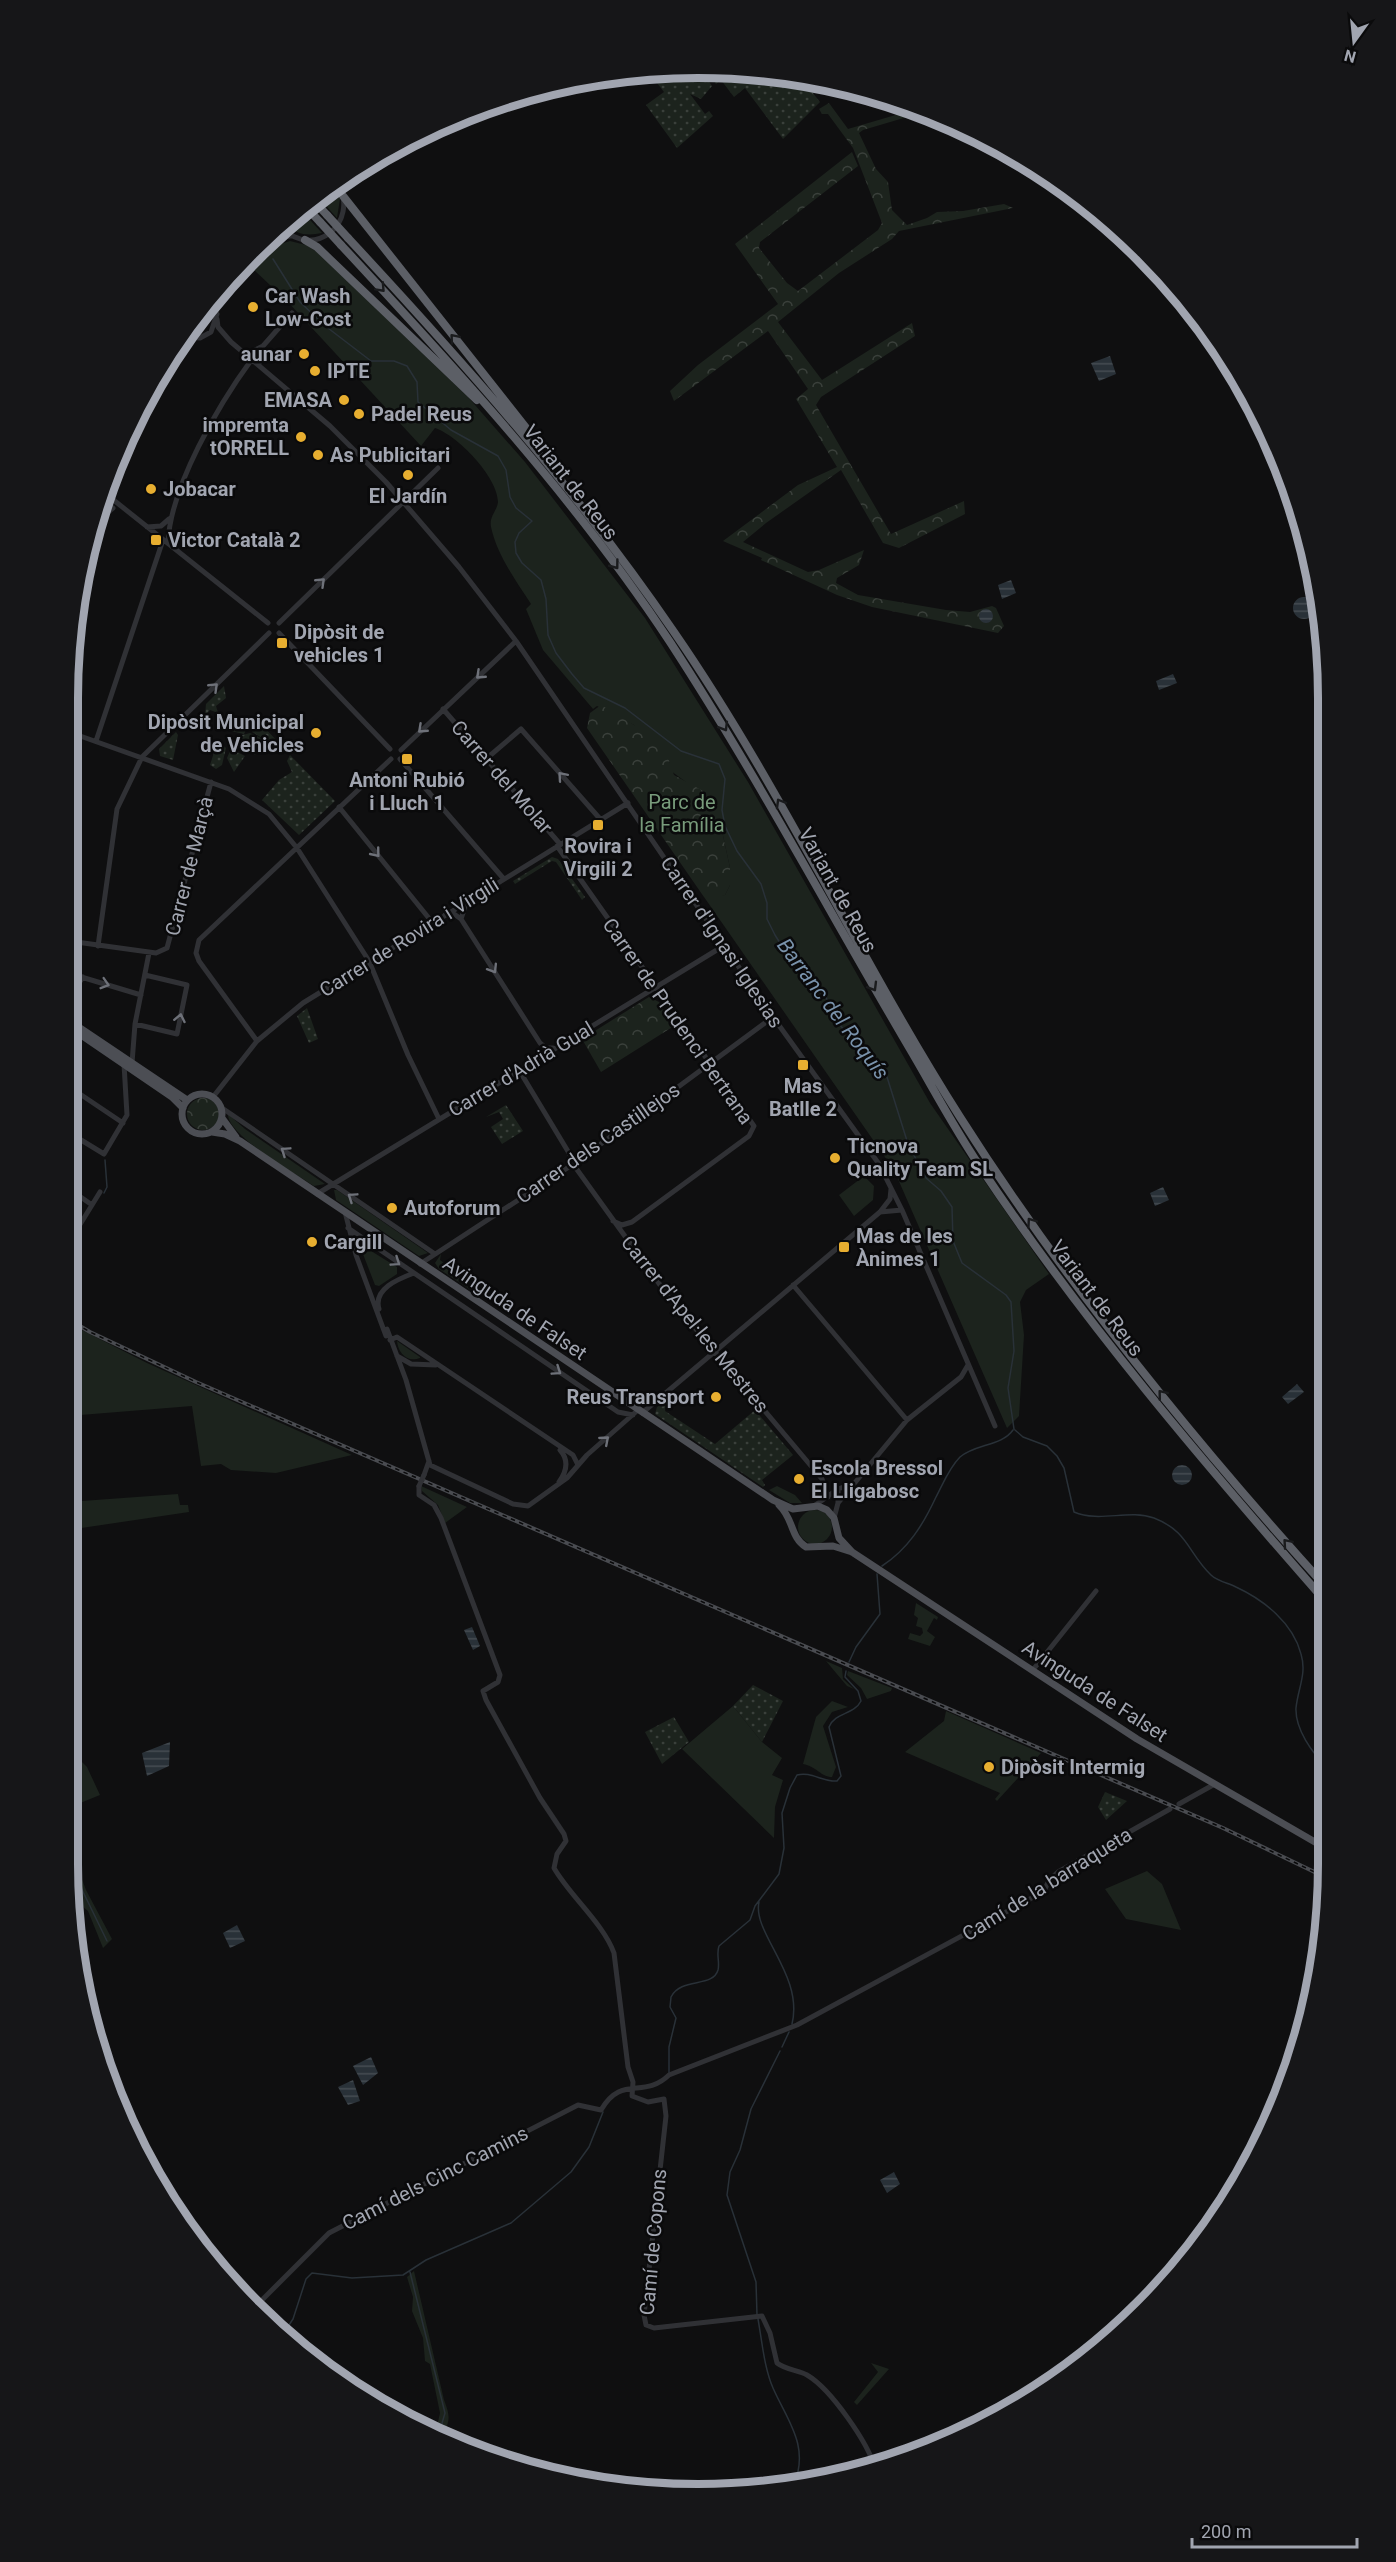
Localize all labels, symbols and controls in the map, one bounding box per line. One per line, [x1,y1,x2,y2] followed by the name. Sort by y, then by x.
[1324,12,1384,72] north arrow
[1342,45,1358,67] text: N
[374,281,385,292] one-way arrow
[265,284,351,331] place label: Car Wash Low-Cost
[246,300,260,314] marker: Car Wash Low-Cost
[450,334,461,345] one-way arrow
[241,342,293,366] place label: aunar
[297,347,311,361] marker: aunar
[327,359,369,383] place label: IPTE
[308,364,322,378] marker: IPTE
[264,388,333,412] place label: EMASA
[337,393,351,407] marker: EMASA
[371,402,472,426] place label: Padel Reus
[352,407,366,421] marker: Padel Reus
[202,413,289,460] place label: impremta tORRELL
[519,420,623,544] street label: Variant de Reus
[294,430,308,444] marker: impremta tORRELL
[330,443,450,467] place label: As Publicitari
[311,448,325,462] marker: As Publicitari
[401,468,415,482] marker: El Jardín
[163,477,237,501] place label: Jobacar
[144,482,158,496] marker: Jobacar
[369,484,447,508] place label: El Jardín
[168,528,301,552] place label: Victor Català 2
[149,533,163,547] marker: Victor Català 2
[608,558,619,569] one-way arrow
[315,578,325,589] one-way arrow
[294,620,385,667] place label: Dipòsit de vehicles 1
[275,636,289,650] marker: Dipòsit de vehicles 1
[476,668,486,679] one-way arrow
[207,683,217,694] one-way arrow
[148,710,304,757] place label: Dipòsit Municipal de Vehicles
[446,715,558,839] street label: Carrer del Molar
[716,721,728,731] one-way arrow
[419,722,430,733] one-way arrow
[309,726,323,740] marker: Dipòsit Municipal de Vehicles
[400,752,414,766] marker: Antoni Rubió i Lluch 1
[349,768,465,815] place label: Antoni Rubió i Lluch 1
[558,772,569,782] one-way arrow
[639,790,725,837] park label: Parc de la Família
[160,794,218,938] street label: Carrer de Marçà
[775,799,787,809] one-way arrow
[591,818,605,832] marker: Rovira i Virgili 2
[794,823,882,957] street label: Variant de Reus
[563,834,633,881] place label: Rovira i Virgili 2
[368,846,379,857] one-way arrow
[656,852,788,1032] street label: Carrer d'Ignasi Iglesias
[315,872,503,1002] street label: Carrer de Rovira i Virgili
[598,913,758,1129] street label: Carrer de Prudenci Bertrana
[772,934,894,1084] water label: Barranc del Roquís
[485,963,497,973] one-way arrow
[99,977,110,989] one-way arrow
[866,981,878,991] one-way arrow
[173,1014,186,1024] one-way arrow
[444,1016,598,1122] street label: Carrer d'Adrià Gual
[796,1058,810,1072] marker: Mas Batlle 2
[769,1074,837,1121] place label: Mas Batlle 2
[512,1077,684,1209] street label: Carrer dels Castillejos
[847,1134,993,1181] place label: Ticnova Quality Team SL
[281,1147,292,1158] one-way arrow
[828,1151,842,1165] marker: Ticnova Quality Team SL
[348,1193,359,1204] one-way arrow
[404,1196,501,1220] place label: Autoforum
[385,1201,399,1215] marker: Autoforum
[1027,1218,1038,1229] one-way arrow
[856,1224,953,1271] place label: Mas de les Ànimes 1
[324,1230,382,1254] place label: Cargill
[616,1230,774,1418] street label: Carrer d'Apel·les Mestres
[305,1235,319,1249] marker: Cargill
[1045,1235,1149,1361] street label: Variant de Reus
[837,1240,851,1254] marker: Mas de les Ànimes 1
[439,1251,591,1365] street label: Avinguda de Falset
[390,1254,400,1266] one-way arrow
[551,1364,562,1375] one-way arrow
[566,1385,704,1409] place label: Reus Transport
[1158,1389,1169,1400] one-way arrow
[709,1390,723,1404] marker: Reus Transport
[598,1436,609,1447] one-way arrow
[811,1456,943,1503] place label: Escola Bressol El Lligabosc
[792,1472,806,1486] marker: Escola Bressol El Lligabosc
[1283,1539,1294,1550] one-way arrow
[1018,1635,1172,1747] street label: Avinguda de Falset
[1001,1755,1145,1779] place label: Dipòsit Intermig
[982,1760,996,1774] marker: Dipòsit Intermig
[958,1822,1136,1946] street label: Camí de la barraqueta
[338,2121,532,2235] street label: Camí dels Cinc Camins
[635,2168,671,2316] street label: Camí de Copons
[1192,2511,1357,2549] scale bar
[1201,2521,1252,2542] text: 200 m

